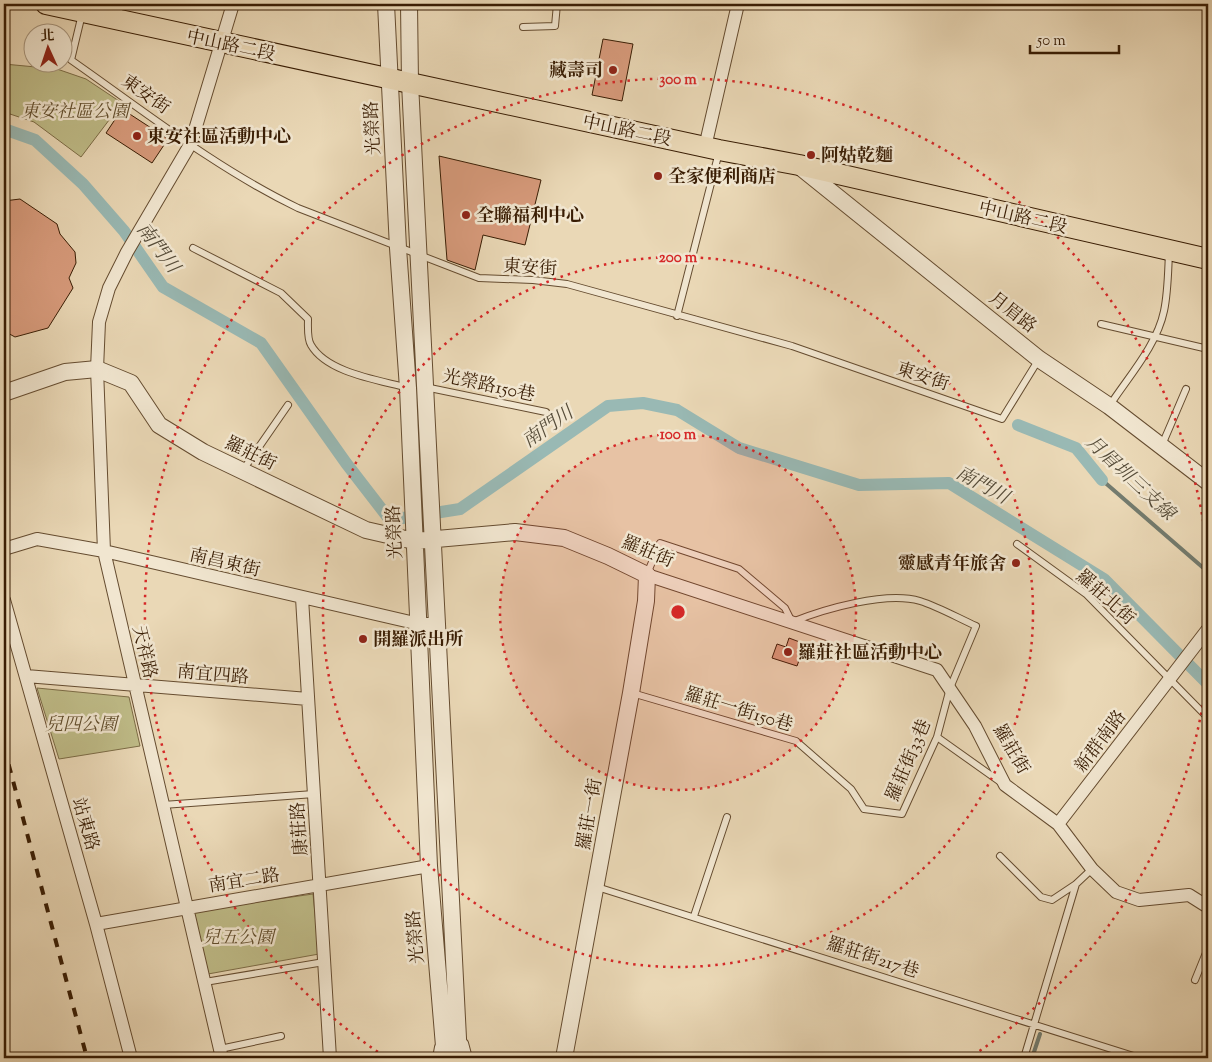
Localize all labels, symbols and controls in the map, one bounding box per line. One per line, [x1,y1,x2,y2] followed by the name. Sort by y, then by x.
[22,22,72,72] north arrow
[1030,22,1118,54] scale bar
[184,25,277,69] street label: 中山路二段
[40,27,55,47] text: 北
[1036,31,1066,52] text: 50 m
[549,59,603,85] place label: 藏壽司
[607,64,619,76] marker: 藏壽司
[115,70,174,122] street label: 東安街
[659,70,697,91] text: 300 m
[21,100,132,126] park label: 東安社區公園
[360,100,388,156] street label: 光榮路
[580,110,673,154] street label: 中山路二段
[147,125,291,151] place label: 東安社區活動中心
[131,130,143,142] marker: 東安社區活動中心
[821,144,893,170] place label: 阿姑乾麵
[805,149,817,161] marker: 阿姑乾麵
[668,165,776,191] place label: 全家便利商店
[652,170,664,182] marker: 全家便利商店
[976,196,1069,242] street label: 中山路二段
[476,204,584,230] place label: 全聯福利中心
[460,209,472,221] marker: 全聯福利中心
[129,218,186,281] water label: 南門川
[659,248,698,269] text: 200 m
[502,255,558,283] street label: 東安街
[982,287,1041,340] street label: 月眉路
[893,357,952,399] street label: 東安街
[440,364,537,409] street label: 光榮路150巷
[517,399,581,455] water label: 南門川
[660,425,697,446] text: 100 m
[1078,430,1182,529] water label: 月眉圳三支線
[220,431,280,478] street label: 羅莊街
[950,461,1015,513] water label: 南門川
[382,504,410,560] street label: 光榮路
[617,530,677,575] street label: 羅莊街
[187,543,263,585] street label: 南昌東街
[898,552,1006,578] place label: 靈感青年旅舍
[1010,557,1022,569] marker: 靈感青年旅舍
[1069,565,1140,632] street label: 羅莊北街
[669,603,687,621] centre of rings
[124,623,162,682] street label: 天祥路
[373,628,464,654] place label: 開羅派出所
[357,633,369,645] marker: 開羅派出所
[798,641,942,667] place label: 羅莊社區活動中心
[782,646,794,658] marker: 羅莊社區活動中心
[176,660,250,692] street label: 南宜四路
[681,682,796,740] street label: 羅莊一街150巷
[1070,706,1134,779] street label: 新群南路
[45,713,120,739] park label: 兒四公園
[881,716,939,806] street label: 羅莊街33巷
[986,720,1035,780] street label: 羅莊街
[572,777,610,852] street label: 羅莊一街
[64,795,104,854] street label: 站東路
[286,801,316,857] street label: 康莊路
[207,864,282,900] street label: 南宜二路
[402,909,432,965] street label: 光榮路
[202,926,277,952] park label: 兒五公園
[823,932,922,986] street label: 羅莊街217巷

